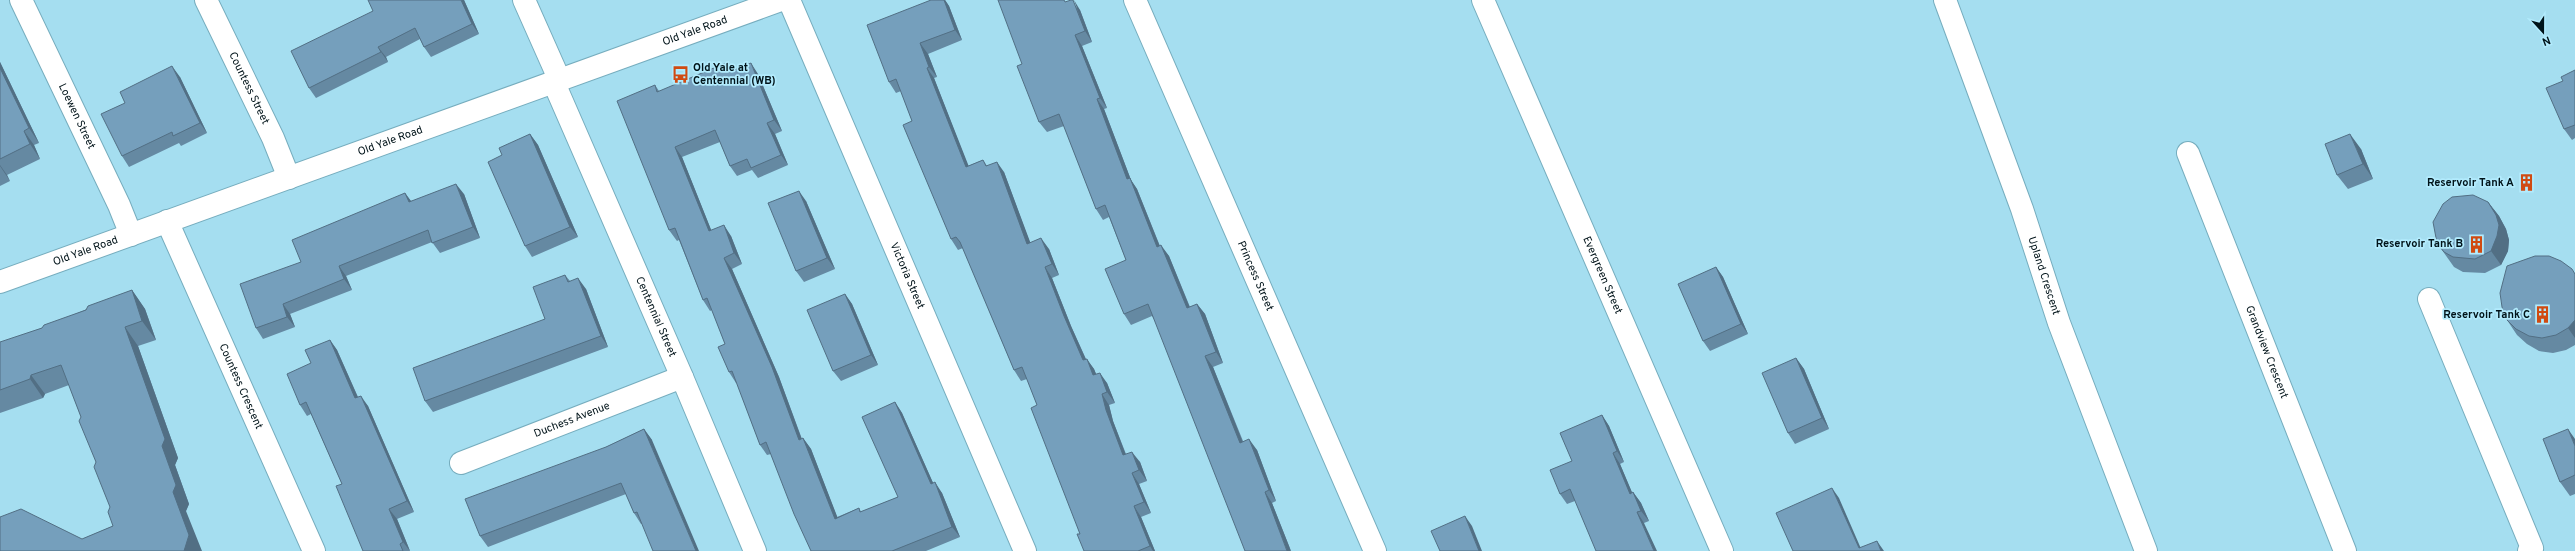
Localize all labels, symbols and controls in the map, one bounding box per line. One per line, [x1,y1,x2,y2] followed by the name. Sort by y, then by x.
[2523,12,2563,52] north arrow
[661,13,730,49] street label: Old Yale Road
[2540,32,2552,48] text: N
[225,50,272,127] street label: Countess Street
[693,61,776,88] place label: Old Yale at Centennial (WB)
[670,64,690,84] bus stop icon: Old Yale at Centennial (WB)
[55,81,98,152] street label: Loewen Street
[356,123,425,159] street label: Old Yale Road
[2517,173,2537,193] building icon: Reservoir Tank A
[2427,176,2514,190] place label: Reservoir Tank A
[51,233,120,269] street label: Old Yale Road
[1579,234,1625,316] street label: Evergreen Street
[2466,234,2486,254] building icon: Reservoir Tank B
[2024,235,2063,317] street label: Upland Crescent
[2376,237,2463,251] place label: Reservoir Tank B
[1234,239,1277,313] street label: Princess Street
[887,240,928,311] street label: Victoria Street
[632,274,679,359] street label: Centennial Street
[2242,304,2291,401] street label: Grandview Crescent
[2533,305,2553,325] building icon: Reservoir Tank C
[2443,308,2530,322] place label: Reservoir Tank C
[215,341,266,431] street label: Countess Crescent
[532,399,612,441] street label: Duchess Avenue

